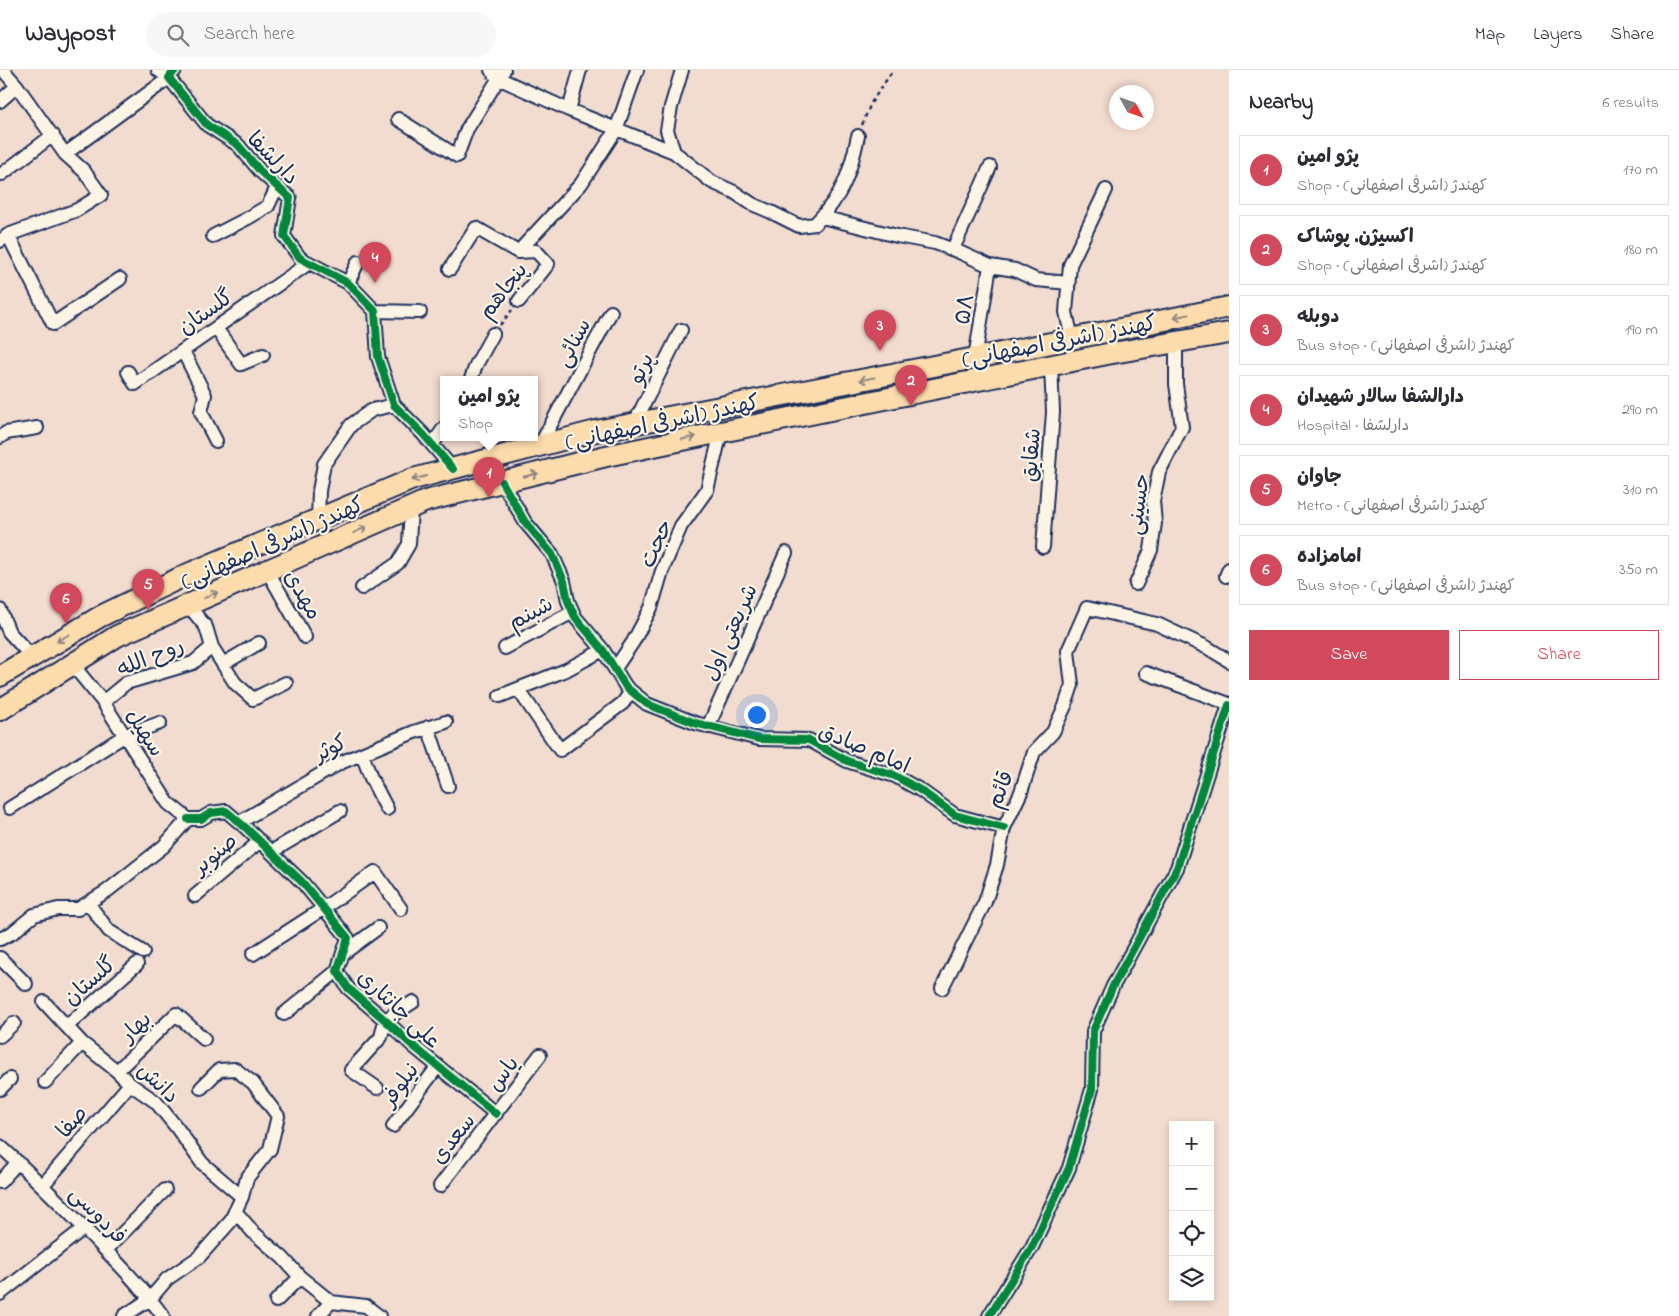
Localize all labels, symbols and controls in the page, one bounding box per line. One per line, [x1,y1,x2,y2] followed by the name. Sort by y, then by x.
[146,12,496,57] search box
[25,17,116,52] text: Waypost
[164,21,192,49] icon: search
[204,21,295,48] text: Search here
[1475,22,1505,48] text: Map
[1533,22,1583,48] text: Layers
[1611,22,1654,48] text: Share
[1109,85,1154,130] north arrow
[1249,88,1313,118] text: Nearby
[1602,91,1659,115] text: 6 results
[238,125,306,193] street label: دارلشفا
[1297,144,1359,171] text: پژو امین
[1263,158,1269,182] text: 1
[1623,158,1658,182] text: 170 m
[1297,174,1487,198] text: Shop · کهندژ (اشرفی اصفهانی)
[1297,224,1414,251] text: اکسیژن. پوشاک
[1262,238,1270,262] text: 2
[1624,238,1658,262] text: 180 m
[359,242,391,283] pin: 4
[1297,254,1487,278] text: Shop · کهندژ (اشرفی اصفهانی)
[472,257,537,327] street label: پنجاهم
[172,283,241,344] street label: گلستان
[948,292,984,327] street label: ۵۸
[1297,304,1339,331] text: دوبله
[959,307,1160,377] street label: کهندژ (اشرفی اصفهانی)
[864,310,896,351] pin: 3
[1174,312,1190,322] one-way arrow
[548,313,601,374] street label: سنائی
[1263,318,1269,342] text: 3
[1625,318,1658,342] text: 190 m
[1297,334,1515,358] text: Bus stop · کهندژ (اشرفی اصفهانی)
[621,348,664,392] street label: پرتو
[895,365,927,406] pin: 2
[860,374,876,384] one-way arrow
[440,376,538,441] popup
[458,384,520,411] text: پژو امین
[1297,384,1464,411] text: دارالشفا سالار شهیدان
[562,387,763,460] street label: کهندژ (اشرفی اصفهانی)
[1263,398,1269,422] text: 4
[1622,398,1658,422] text: 290 m
[458,412,493,436] text: Shop
[1297,414,1409,438] text: Hospital · دارلشفا
[1015,427,1051,483] street label: شقایق
[680,433,696,442] one-way arrow
[473,457,505,498] pin: 1
[1297,464,1342,491] text: جاوان
[522,469,538,479] one-way arrow
[1120,472,1160,537] street label: حسینی
[411,474,427,484] one-way arrow
[1261,478,1271,502] text: 5
[1623,478,1658,502] text: 310 m
[176,489,370,600] street label: کهندژ (اشرفی اصفهانی)
[1297,494,1488,518] text: Metro · کهندژ (اشرفی اصفهانی)
[633,515,683,574] street label: حجت
[352,524,367,534] one-way arrow
[1297,544,1361,571] text: امامزاده
[1262,558,1270,582] text: 6
[1619,558,1658,582] text: 350 m
[274,564,329,627] street label: مهدی
[132,569,164,610] pin: 5
[1297,574,1515,598] text: Bus stop · کهندژ (اشرفی اصفهانی)
[696,579,767,687] street label: شریعتی اول
[50,583,82,624] pin: 6
[203,589,218,599] one-way arrow
[503,589,560,640] street label: شبنم
[1249,630,1449,680] button: Save
[1459,630,1659,680] button: Share
[113,631,190,687] street label: روح الله
[57,634,71,644] one-way arrow
[744,702,770,728] your location
[116,703,171,764] street label: سهیل
[813,716,915,783] street label: امام صادق
[307,728,354,772] street label: کوثر
[980,766,1024,814] street label: قائم
[185,827,246,885] street label: صنوبر
[57,950,125,1015] street label: گلستان
[349,963,447,1058] street label: علی جانثاری
[113,1005,160,1053] street label: بهار
[481,1050,528,1099] street label: یاس
[129,1056,185,1112] street label: دانش
[373,1057,428,1116] street label: نیلوفر
[50,1100,97,1146] street label: صفا
[424,1107,485,1172] street label: سعدی
[1169,1121,1214,1301] map controls
[1169,1121,1214,1166] button: +
[1169,1166,1214,1211] button: −
[61,1179,133,1253] street label: فردوسی
[1169,1211,1214,1256] button: locate
[1169,1256,1214,1301] button: layers

